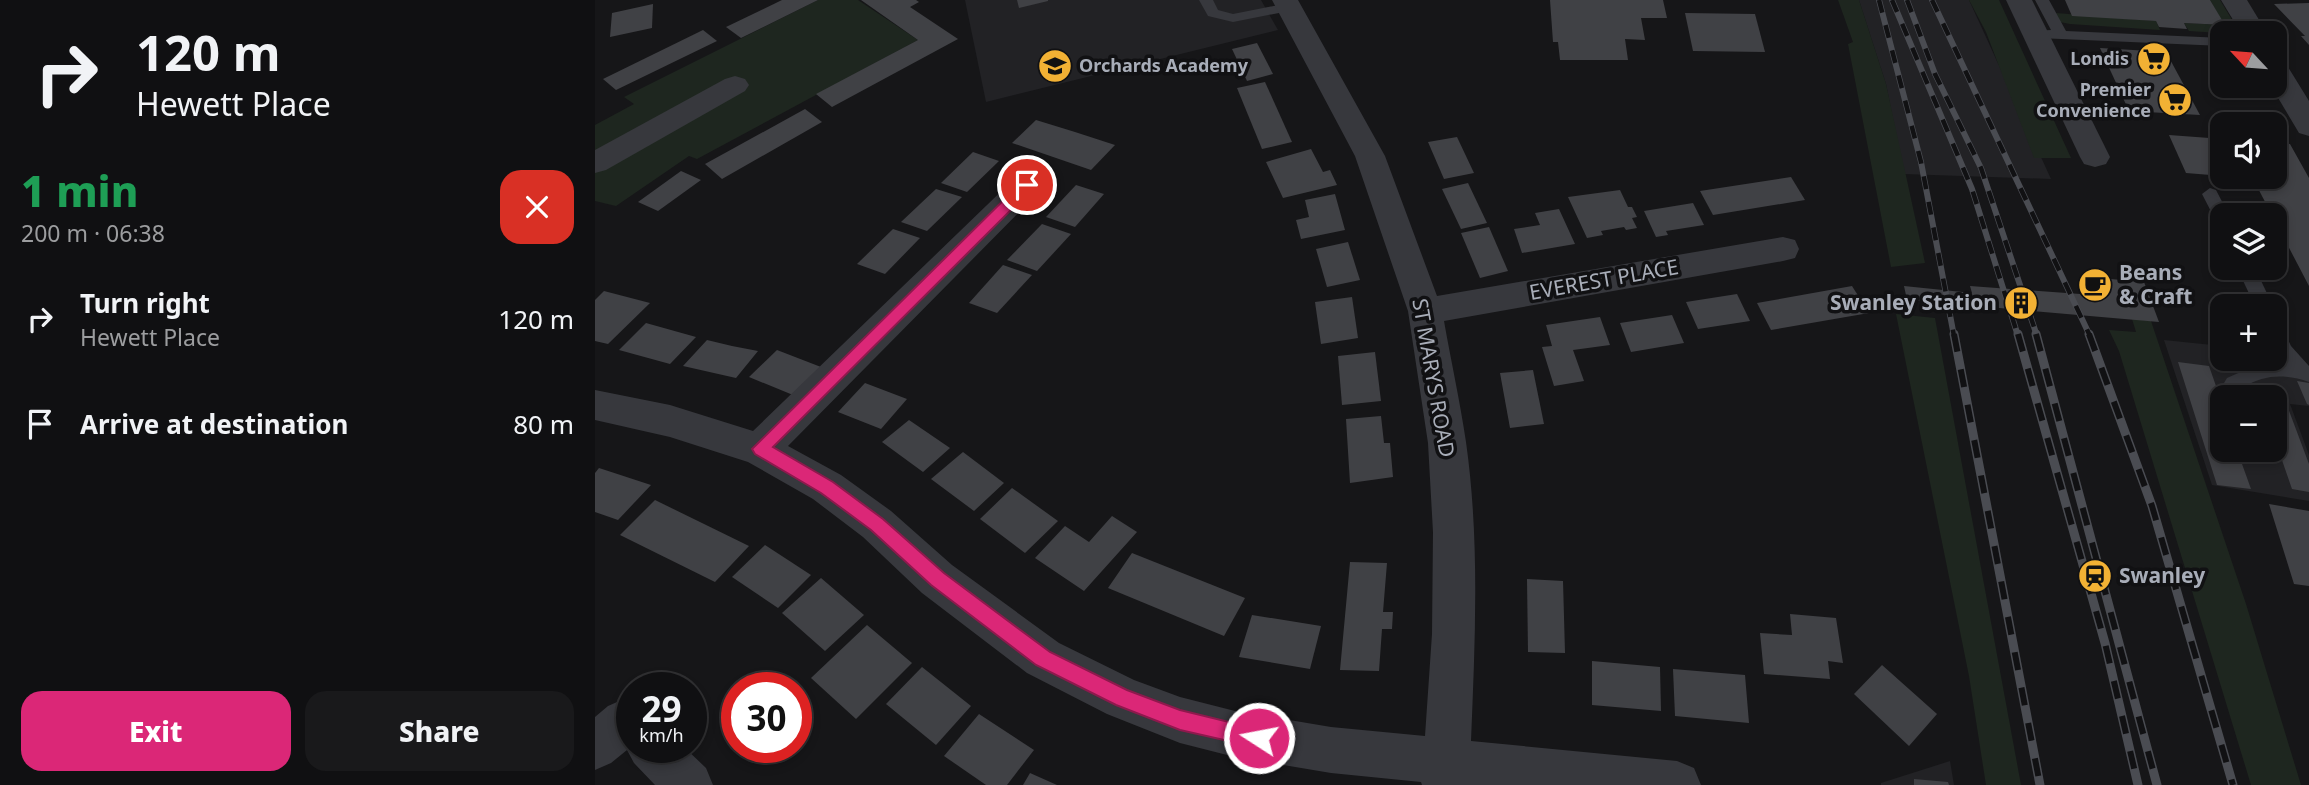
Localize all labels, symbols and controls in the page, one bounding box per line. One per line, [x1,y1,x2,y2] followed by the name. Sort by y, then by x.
[136,19,281,85] text: 120 m
[2210,21,2287,98] north arrow
[2210,21,2287,462] map controls
[21,28,112,119] icon: right
[2135,40,2173,78] supermarket icon: Londis
[2070,46,2129,70] place label: Londis
[1036,47,1074,85] school or university icon: Orchards Academy
[1079,53,1249,77] place label: Orchards Academy
[2036,77,2151,122] place label: Premier Convenience
[2156,81,2194,119] supermarket icon: Premier Convenience
[136,82,331,125] text: Hewett Place
[2210,112,2287,189] button: sound
[997,155,1057,215] pin
[21,162,138,219] text: 1 min
[1008,166,1046,204] icon: arrive
[500,170,574,244] button: close
[2210,203,2287,280] button: layers
[21,217,165,249] text: 200 m · 06:38
[1527,252,1681,306] street label: EVEREST PLACE
[2119,258,2192,310] place label: Beans & Craft
[2076,266,2114,304] cafe icon: Beans & Craft
[2002,284,2040,322] building icon: Swanley Station
[80,285,210,321] text: Turn right
[1830,288,1997,316] place label: Swanley Station
[2210,294,2287,371] button: +
[1406,296,1462,459] street label: ST MARYS ROAD
[21,300,59,338] icon: right
[498,301,574,337] text: 120 m
[80,321,220,353] text: Hewett Place
[2210,385,2287,462] button: −
[21,405,59,443] icon: arrive
[80,406,349,442] text: Arrive at destination
[513,406,574,442] text: 80 m
[2076,557,2114,595] station icon: Swanley
[2119,561,2205,589] place label: Swanley
[721,672,812,763] speed limit sign: 30
[641,685,682,732] text: 29
[21,691,291,771] button: Exit
[305,691,574,771] button: Share
[1222,701,1296,775] position arrow
[639,723,684,747] text: km/h

